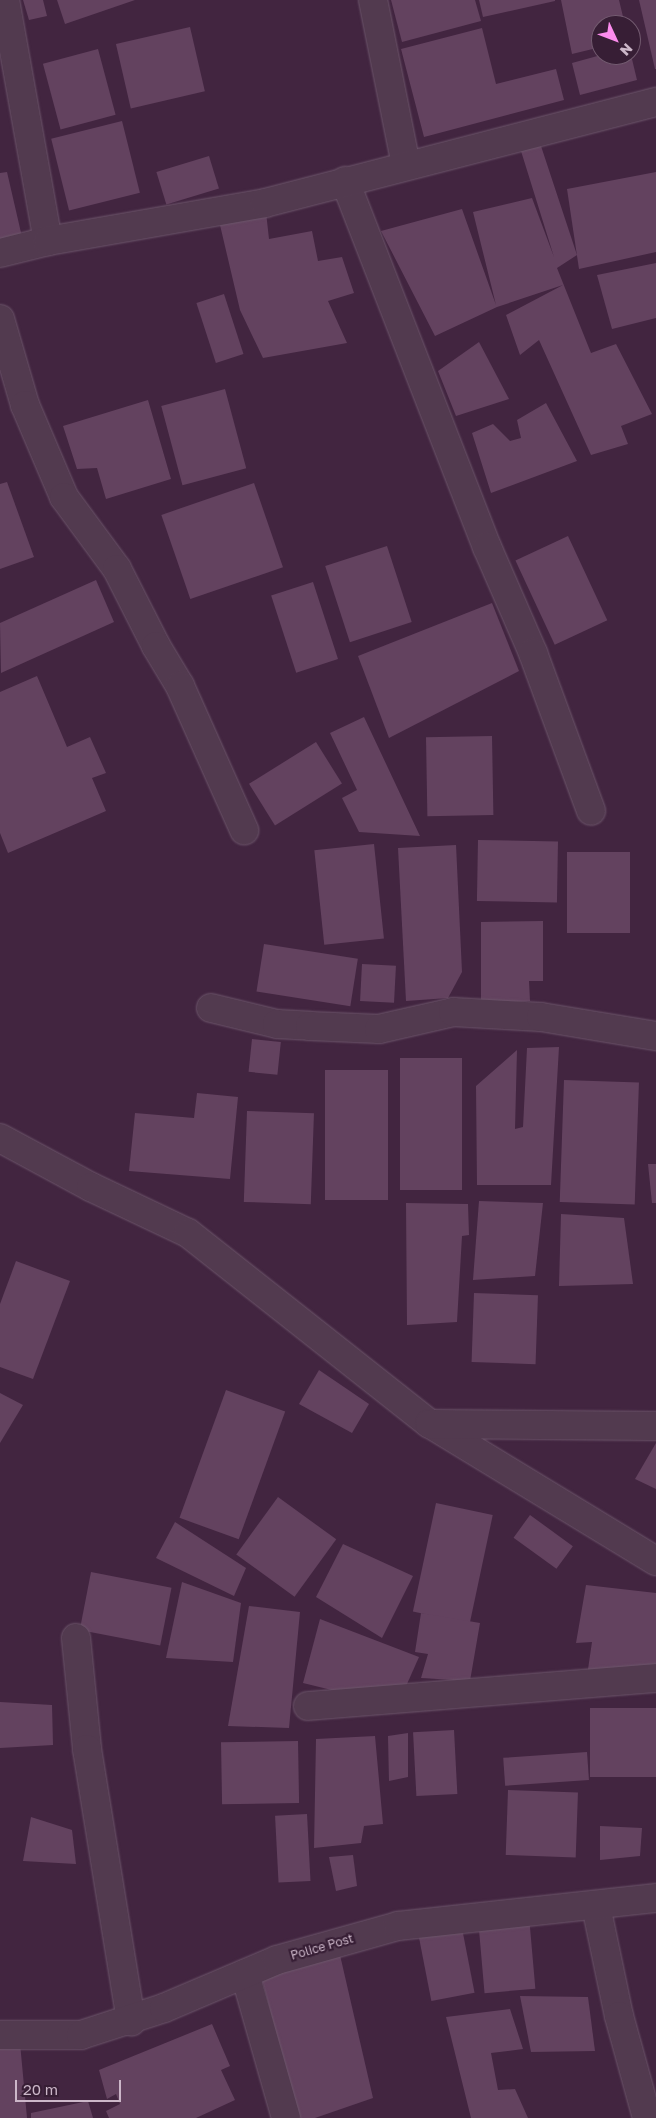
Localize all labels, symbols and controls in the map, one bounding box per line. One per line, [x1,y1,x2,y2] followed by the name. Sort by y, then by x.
[591,15,641,65] north arrow
[617,40,636,60] text: N
[289,1931,355,1963] street label: Police Post
[18,2070,124,2102] scale bar
[23,2080,58,2098] text: 20 m

